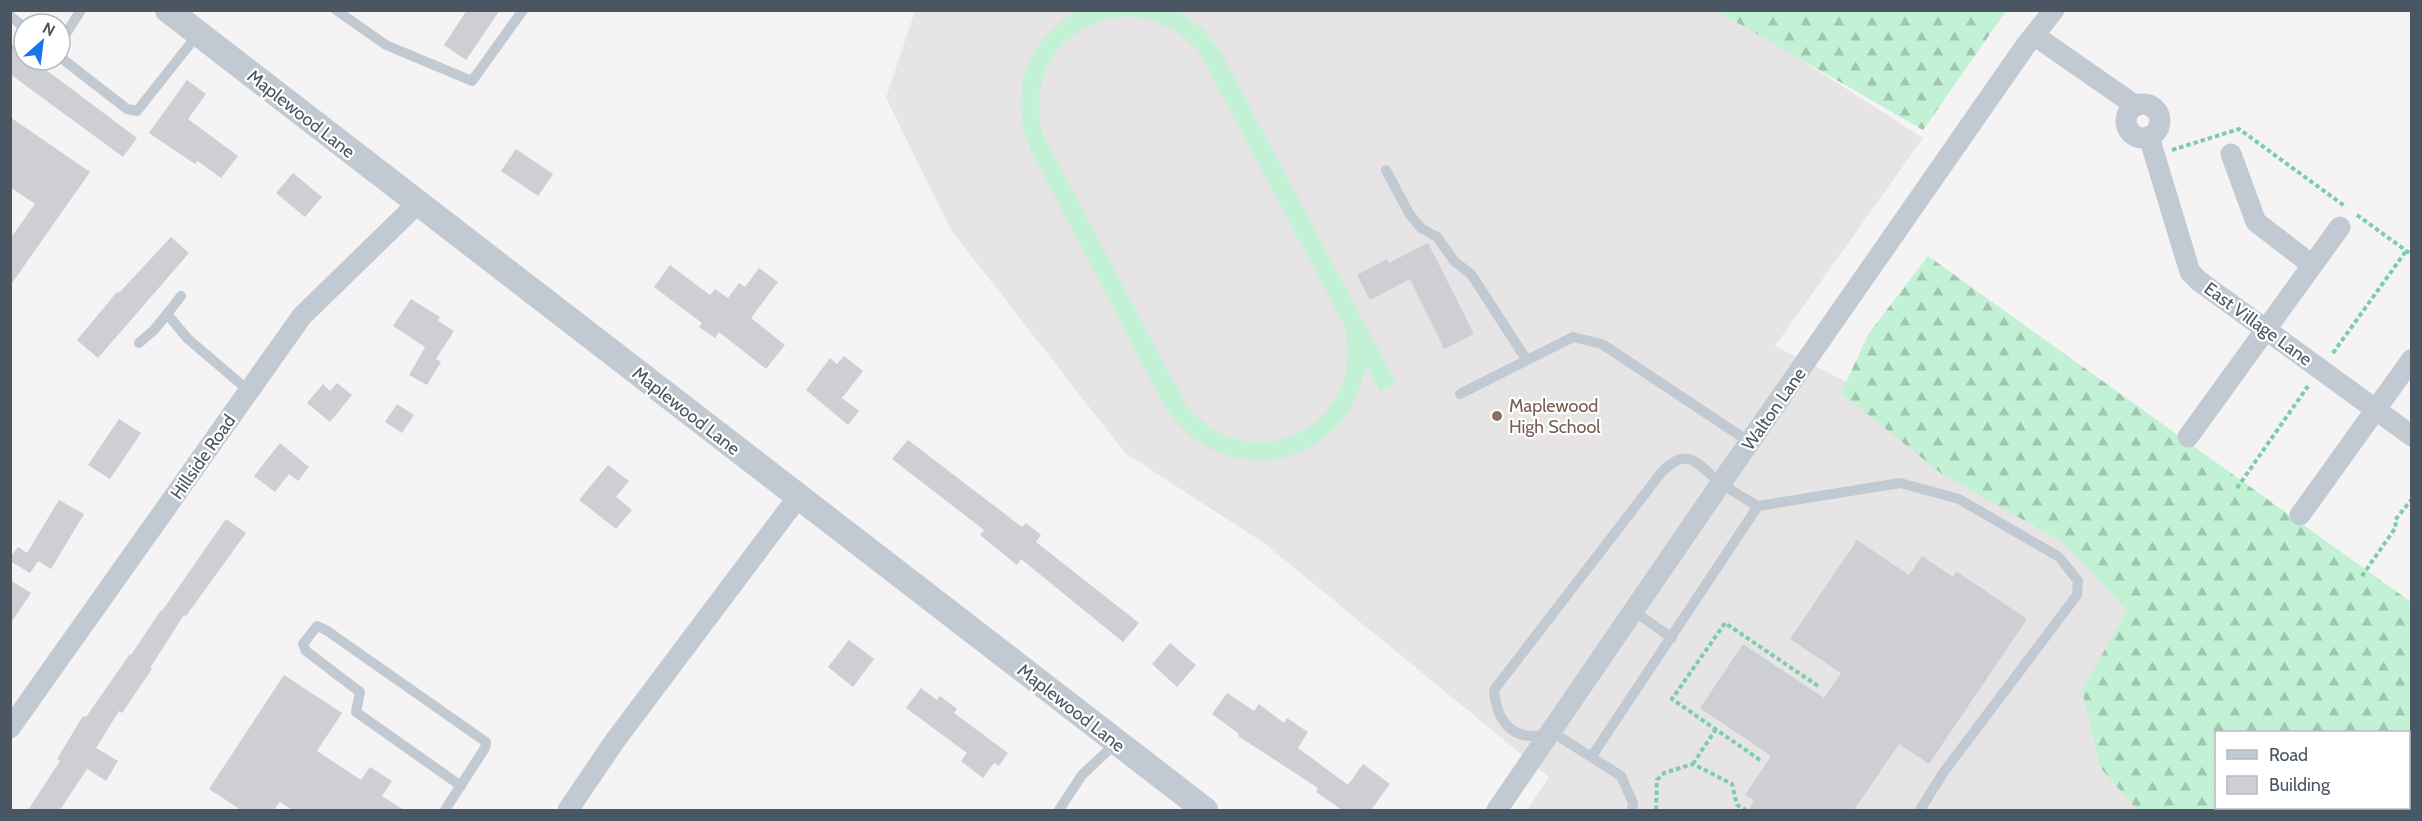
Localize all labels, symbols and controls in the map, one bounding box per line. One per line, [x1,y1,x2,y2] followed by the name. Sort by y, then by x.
[12,12,72,72] north arrow
[39,18,58,40] text: N
[243,65,359,163] street label: Maplewood Lane
[2200,277,2316,371] street label: East Village Lane
[628,362,744,460] street label: Maplewood Lane
[1737,363,1811,455] street label: Walton Lane
[1509,395,1601,438] place label: Maplewood High School
[1490,409,1504,423] marker: Maplewood High School
[166,410,240,504] street label: Hillside Road
[1013,659,1129,757] street label: Maplewood Lane
[2215,731,2410,809] legend
[2269,744,2308,766] text: Road
[2269,774,2331,796] text: Building

